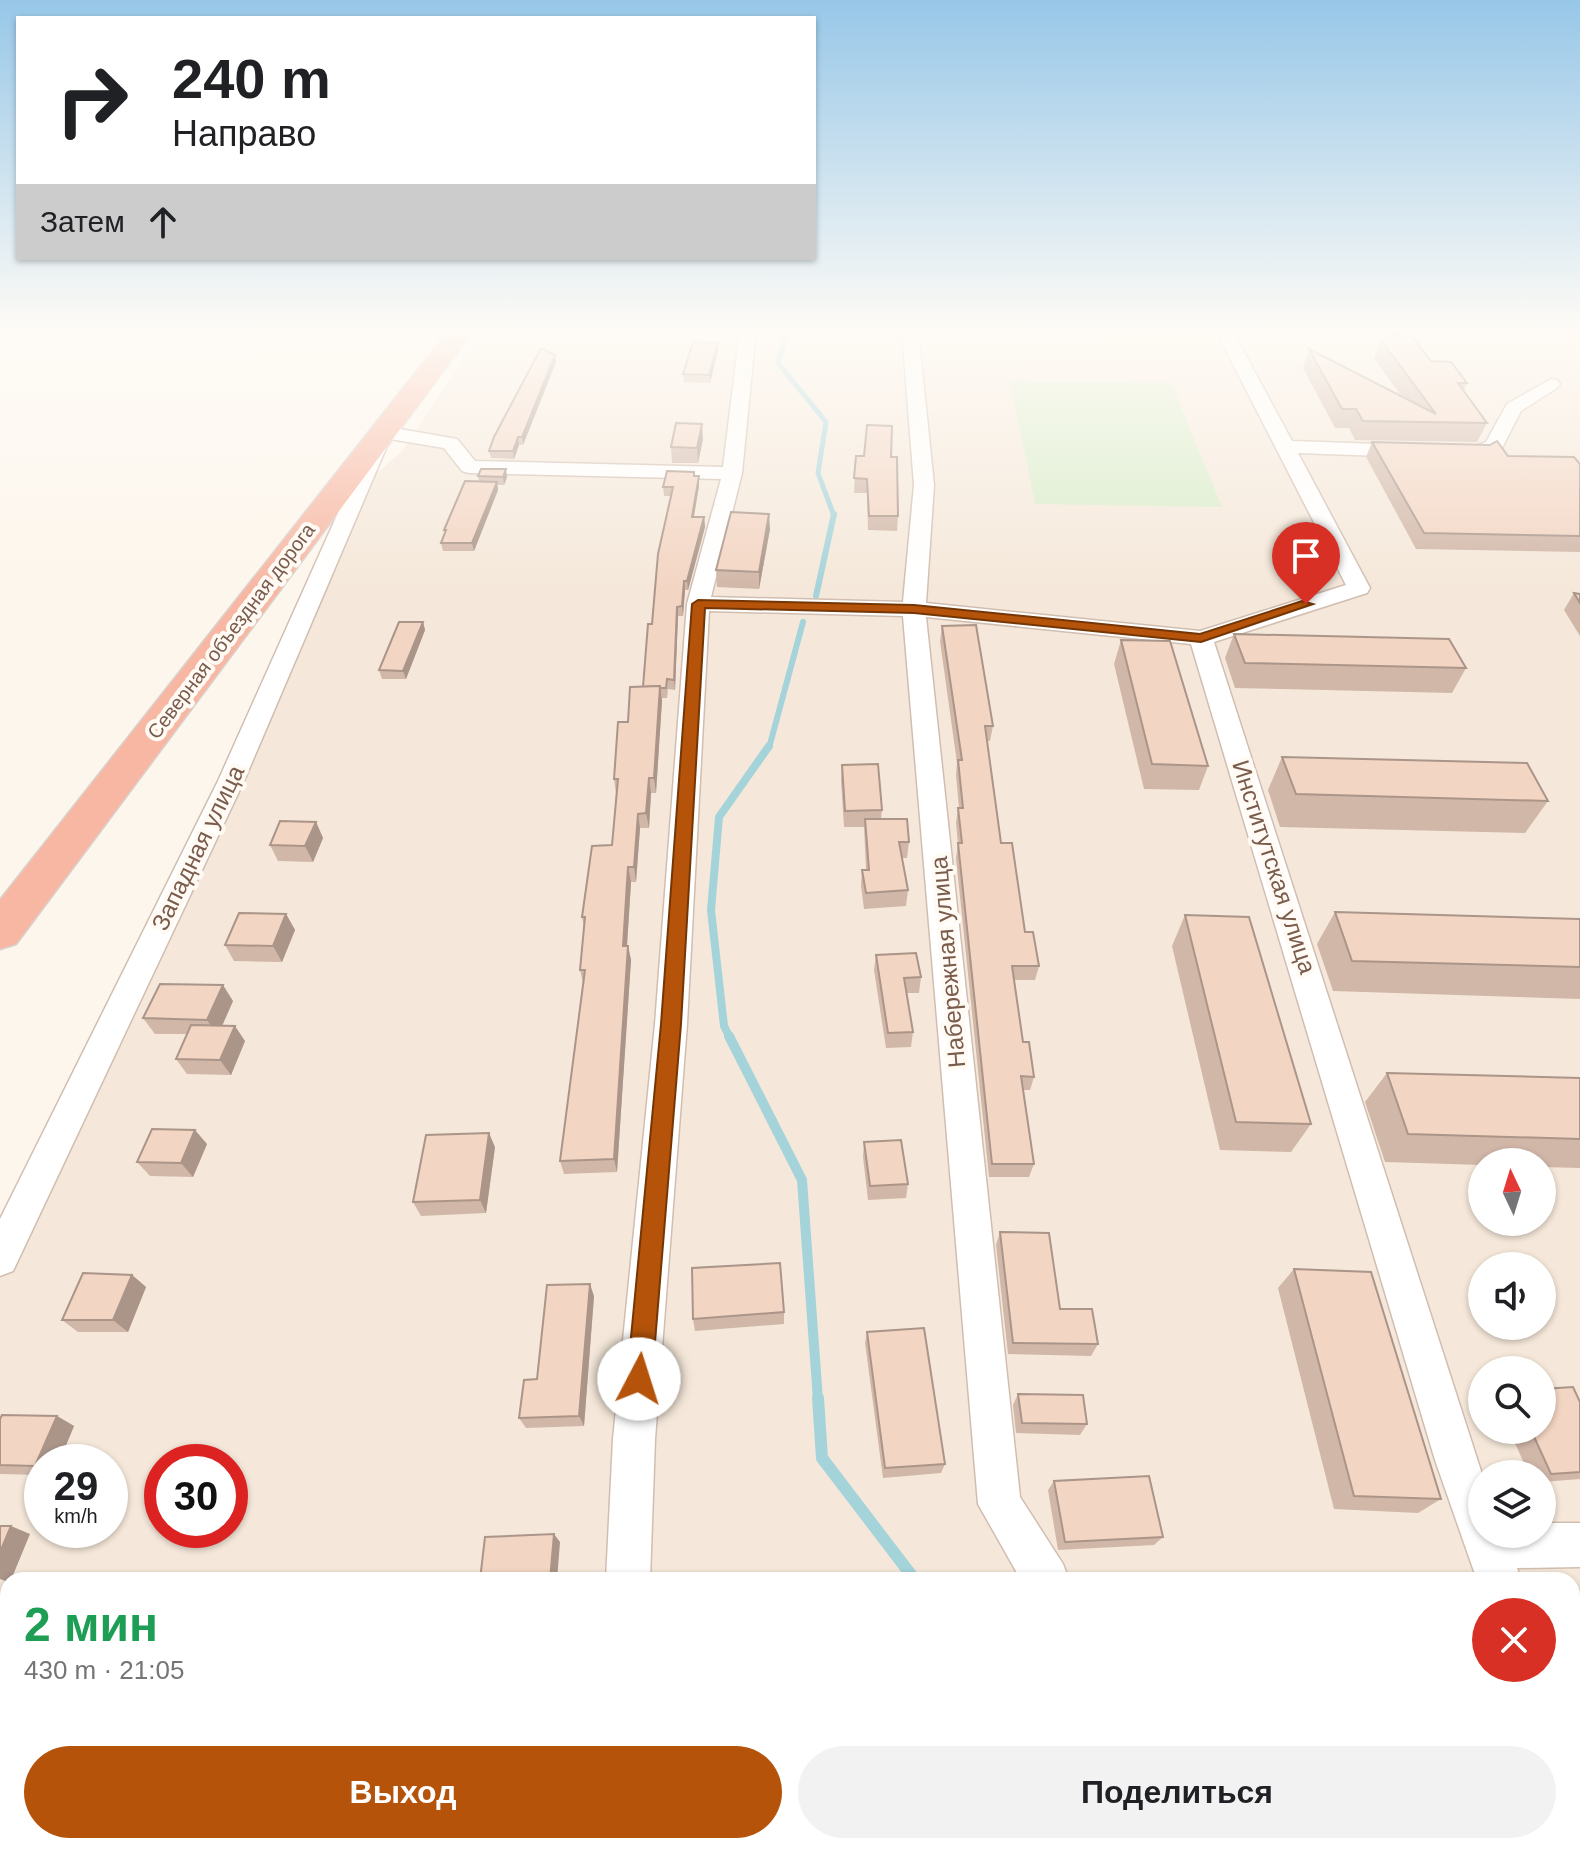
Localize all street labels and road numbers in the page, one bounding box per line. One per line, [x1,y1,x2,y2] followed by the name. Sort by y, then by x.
[143,518,320,743] street label: Северная объездная дорога
[1227,757,1322,978] street label: Институтская улица
[146,760,250,935] street label: Западная улица
[925,855,970,1069] street label: Набережная улица

